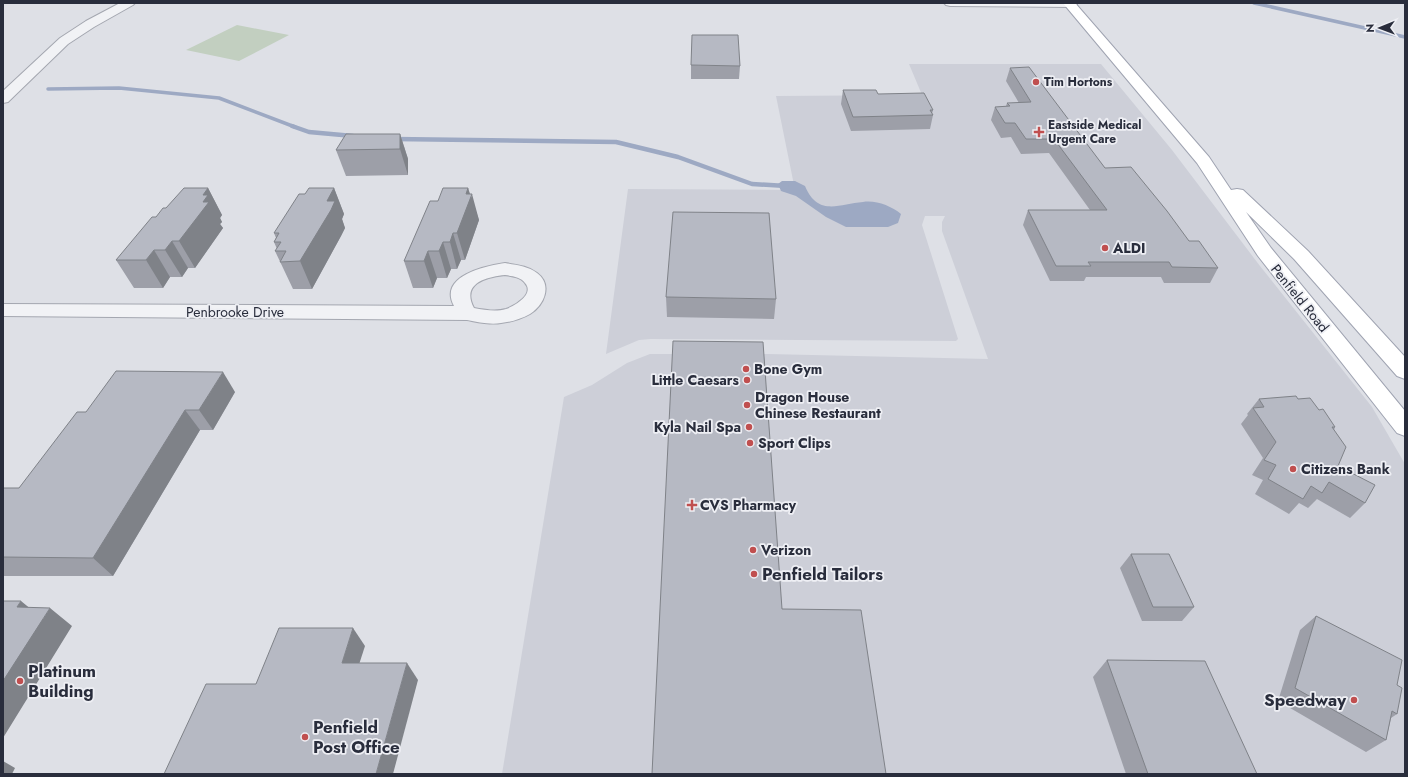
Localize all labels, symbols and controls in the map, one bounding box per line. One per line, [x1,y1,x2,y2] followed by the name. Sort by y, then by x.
[1360,8,1400,48] north arrow
[1362,24,1378,33] text: N
[1044,73,1113,91] place label: Tim Hortons
[1031,77,1041,87] marker: Tim Hortons
[1048,116,1142,148] place label: Eastside Medical Urgent Care
[1033,126,1045,138] marker: Eastside Medical Urgent Care
[1112,238,1145,258] place label: ALDI
[1100,243,1110,253] marker: ALDI
[1266,260,1334,336] street label: Penfield Road
[186,302,284,322] street label: Penbrooke Drive
[754,359,822,379] place label: Bone Gym
[741,364,751,374] marker: Bone Gym
[651,370,740,390] place label: Little Caesars
[742,375,752,385] marker: Little Caesars
[755,387,881,423] place label: Dragon House Chinese Restaurant
[742,400,752,410] marker: Dragon House Chinese Restaurant
[654,417,741,437] place label: Kyla Nail Spa
[744,422,754,432] marker: Kyla Nail Spa
[758,433,831,453] place label: Sport Clips
[745,438,755,448] marker: Sport Clips
[1301,459,1390,479] place label: Citizens Bank
[1288,464,1298,474] marker: Citizens Bank
[700,495,797,515] place label: CVS Pharmacy
[687,500,697,510] marker: CVS Pharmacy
[760,540,811,560] place label: Verizon
[748,545,758,555] marker: Verizon
[762,562,883,586] place label: Penfield Tailors
[749,569,759,579] marker: Penfield Tailors
[28,659,96,703] place label: Platinum Building
[15,676,25,686] marker: Platinum Building
[1264,688,1347,712] place label: Speedway
[1349,695,1359,705] marker: Speedway
[313,715,400,759] place label: Penfield Post Office
[300,732,310,742] marker: Penfield Post Office

